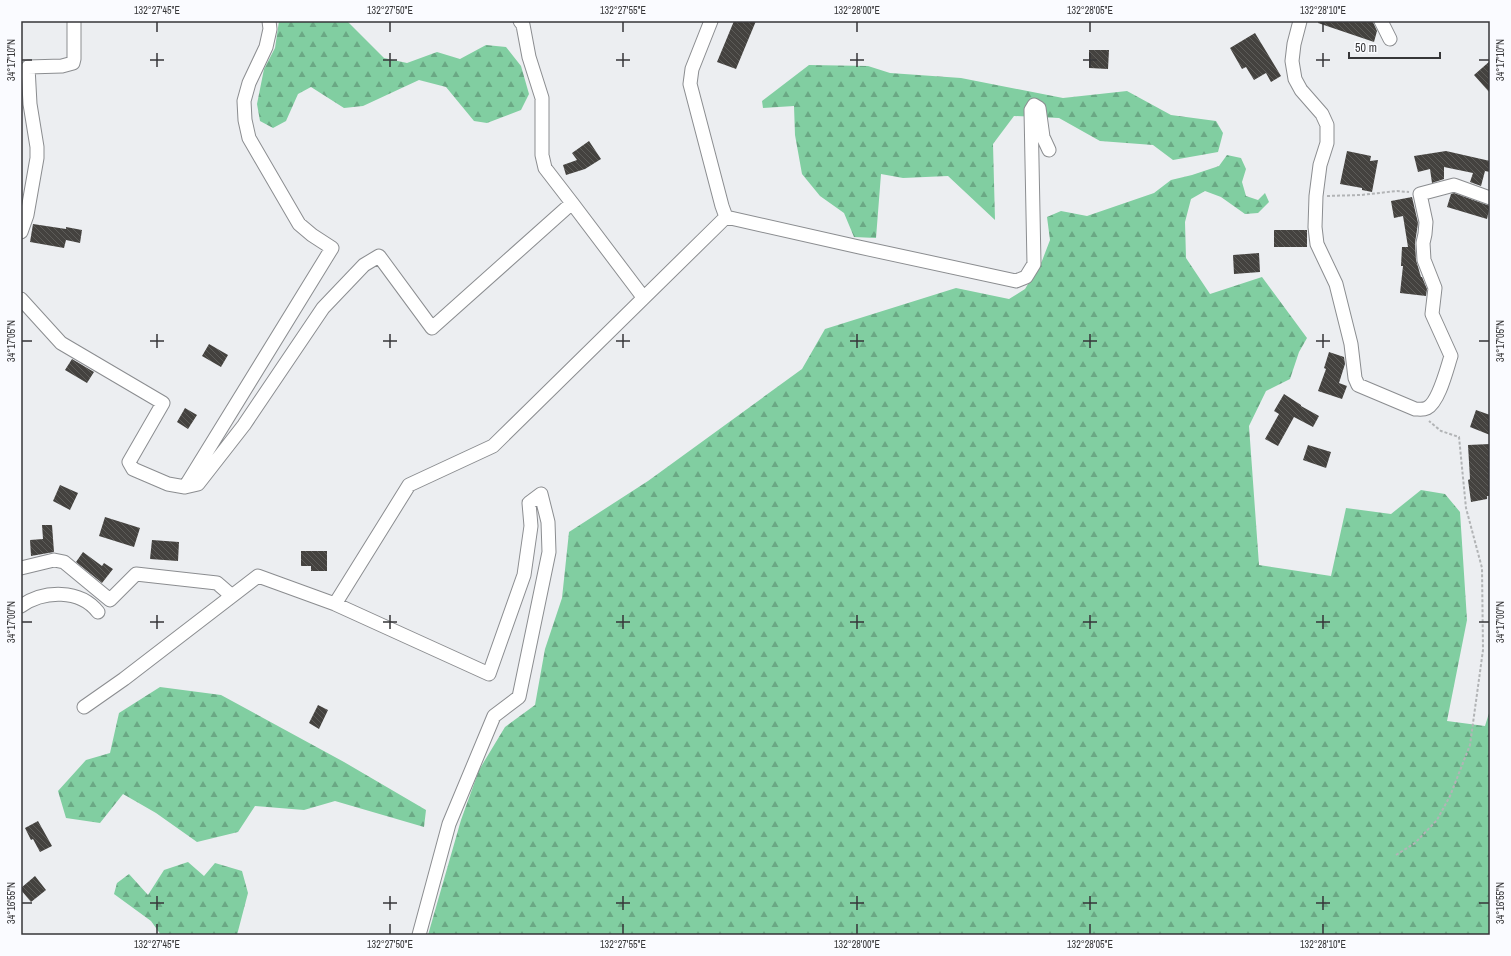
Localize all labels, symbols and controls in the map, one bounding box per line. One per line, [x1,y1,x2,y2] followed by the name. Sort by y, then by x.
[134,4,180,17] text: 132°27'45"E
[367,4,413,17] text: 132°27'50"E
[600,4,646,17] text: 132°27'55"E
[834,4,880,17] text: 132°28'00"E
[1067,4,1113,17] text: 132°28'05"E
[1300,4,1346,17] text: 132°28'10"E
[1349,34,1440,60] scale bar
[5,39,18,81] text: 34°17'10"N
[1494,39,1507,81] text: 34°17'10"N
[1355,40,1377,56] text: 50 m
[5,320,18,362] text: 34°17'05"N
[1494,320,1507,362] text: 34°17'05"N
[5,601,18,643] text: 34°17'00"N
[1494,601,1507,643] text: 34°17'00"N
[5,882,18,924] text: 34°16'55"N
[1494,882,1507,924] text: 34°16'55"N
[134,938,180,951] text: 132°27'45"E
[367,938,413,951] text: 132°27'50"E
[600,938,646,951] text: 132°27'55"E
[834,938,880,951] text: 132°28'00"E
[1067,938,1113,951] text: 132°28'05"E
[1300,938,1346,951] text: 132°28'10"E

